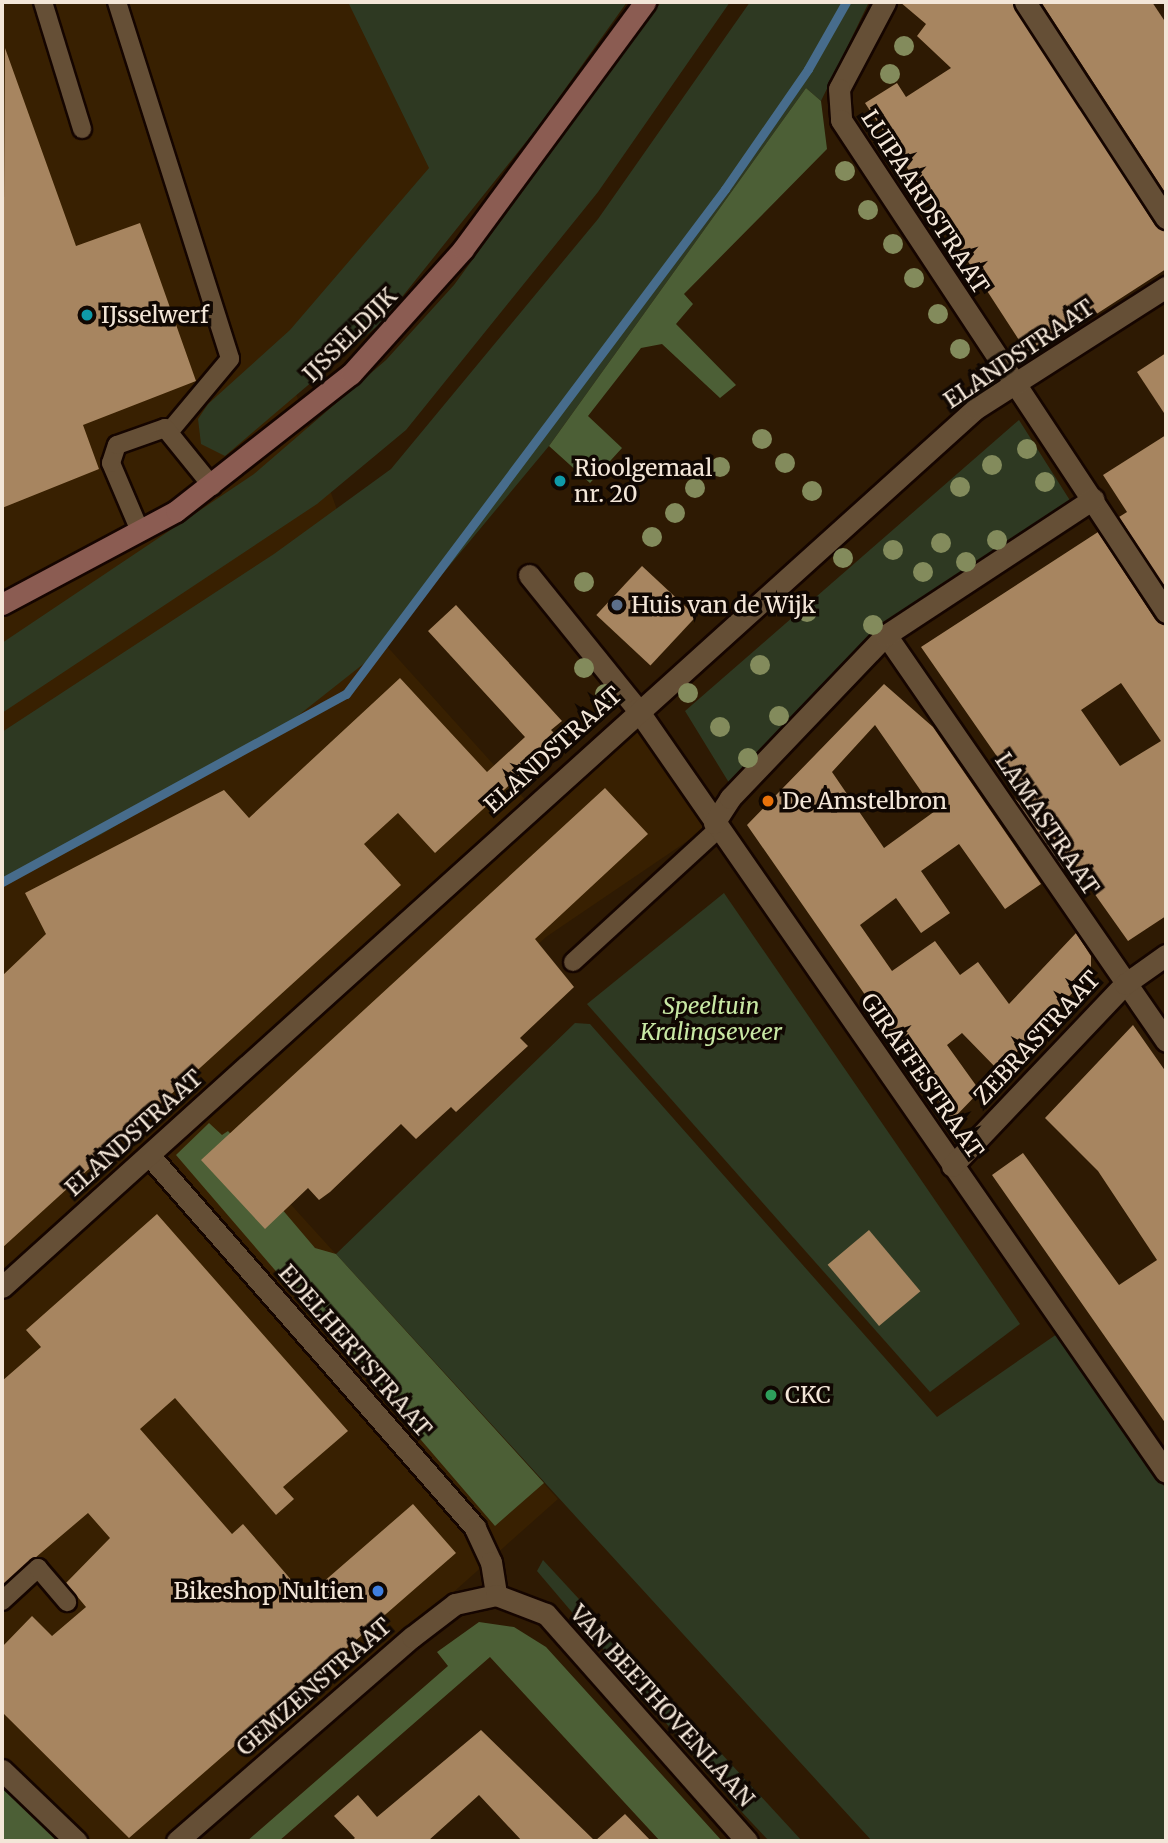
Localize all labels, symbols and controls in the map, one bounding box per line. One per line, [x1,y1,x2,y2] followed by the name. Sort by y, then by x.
[855,105,995,299] street label: LUIPAARDSTRAAT
[297,282,403,388] street label: IJSSELDIJK
[939,294,1099,414] street label: ELANDSTRAAT
[101,301,209,329] place label: IJsselwerf
[79,307,95,323] marker: IJsselwerf
[574,454,712,508] place label: Rioolgemaal nr. 20
[552,473,568,489] marker: Rioolgemaal nr. 20
[631,591,816,619] place label: Huis van de Wijk
[609,597,625,613] marker: Huis van de Wijk
[479,681,627,819] street label: ELANDSTRAAT
[989,748,1105,900] street label: LAMASTRAAT
[782,787,947,815] place label: De Amstelbron
[760,793,776,809] marker: De Amstelbron
[968,966,1106,1110] street label: ZEBRASTRAAT
[855,988,989,1164] street label: GIRAFFESTRAAT
[640,992,782,1046] park label: Speeltuin Kralingseveer
[60,1064,208,1202] street label: ELANDSTRAAT
[273,1259,437,1443] street label: EDELHERTSTRAAT
[785,1381,831,1409] place label: CKC
[763,1387,779,1403] marker: CKC
[174,1577,364,1605] place label: Bikeshop Nultien
[370,1583,386,1599] marker: Bikeshop Nultien
[564,1599,760,1813] street label: VAN BEETHOVENLAAN
[231,1612,397,1762] street label: GEMZENSTRAAT

